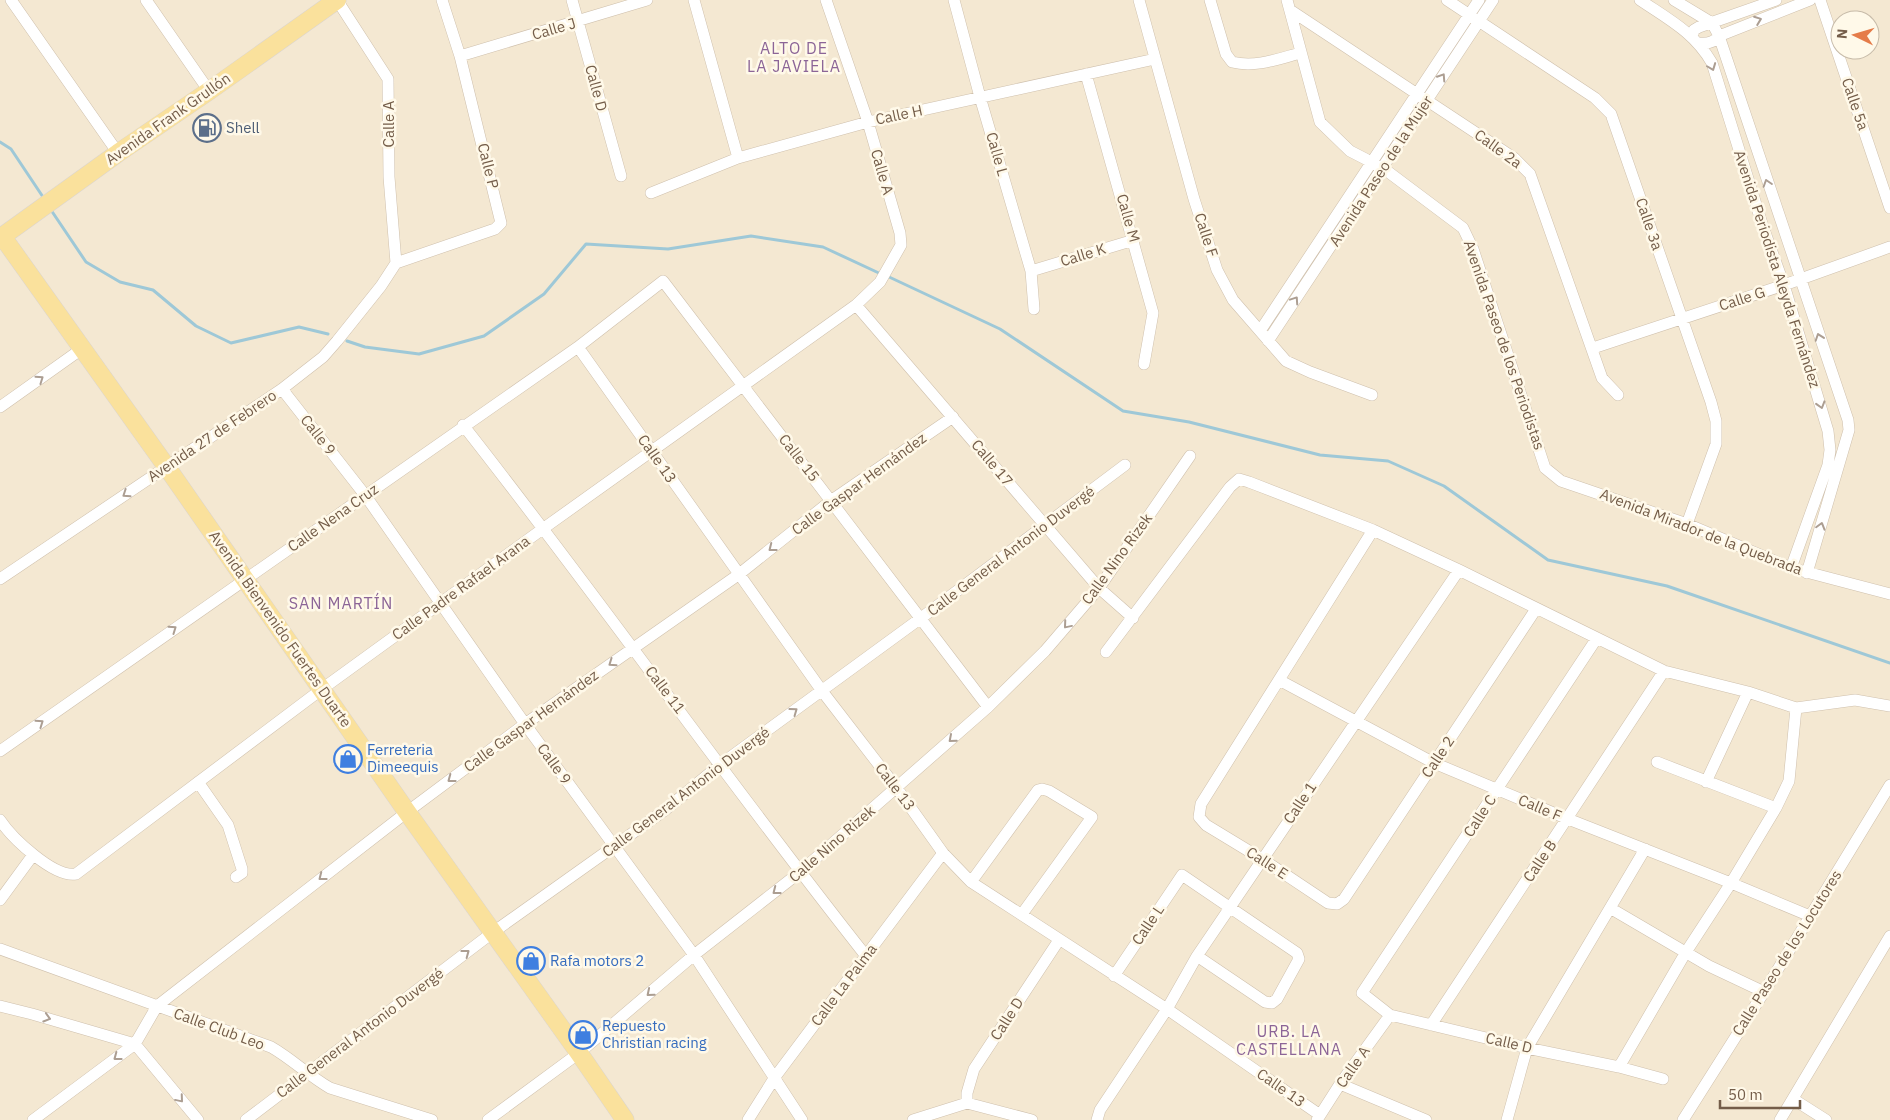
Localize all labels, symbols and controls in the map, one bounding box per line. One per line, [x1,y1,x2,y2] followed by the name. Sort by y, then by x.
[1830,10,1880,60] north arrow
[530,13,578,44] street label: Calle J
[1753,16,1762,26] one-way arrow
[1833,28,1851,40] text: N
[747,38,841,76] district label: ALTO DE LA JAVIELA
[1706,62,1716,71] one-way arrow
[581,63,612,113] street label: Calle D
[102,68,234,169] street label: Avenida Frank Grullón
[1436,73,1445,83] one-way arrow
[1838,75,1873,133] street label: Calle 5a
[1325,91,1437,250] street label: Avenida Paseo de la Mujer
[379,100,398,147] street label: Calle A
[874,100,924,129] street label: Calle H
[192,113,222,143] fuel station icon: Shell
[226,118,260,137] place label: Shell
[1471,125,1526,172] street label: Calle 2a
[982,130,1013,178] street label: Calle L
[474,141,503,191] street label: Calle P
[867,147,898,197] street label: Calle A
[1730,148,1825,390] street label: Avenida Periodista Aleyda Fernández
[1763,179,1773,188] one-way arrow
[1113,192,1144,244] street label: Calle M
[1632,195,1667,253] street label: Calle 3a
[1190,210,1223,259] street label: Calle F
[1058,238,1108,270] street label: Calle K
[1460,238,1549,452] street label: Avenida Paseo de los Periodistas
[1716,282,1767,315] street label: Calle G
[1289,297,1298,306] one-way arrow
[1815,333,1825,342] one-way arrow
[34,376,44,385] one-way arrow
[143,385,280,486] street label: Avenida 27 de Febrero
[1815,400,1825,409] one-way arrow
[297,411,340,459] street label: Calle 9
[788,428,930,539] street label: Calle Gaspar Hernández
[775,430,824,485] street label: Calle 15
[634,431,681,487] street label: Calle 13
[967,435,1017,490] street label: Calle 17
[284,479,382,556] street label: Calle Nena Cruz
[923,481,1098,620] street label: Calle General Antonio Duvergé
[1597,484,1805,579] street label: Avenida Mirador de la Quebrada
[122,487,131,497] one-way arrow
[1077,509,1156,608] street label: Calle Nino Rizek
[1815,522,1825,530] one-way arrow
[205,527,356,731] street label: Avenida Bienvenido Fuertes Duarte
[388,531,533,644] street label: Calle Padre Rafael Arana
[769,542,778,550] one-way arrow
[289,592,393,613] district label: SAN MARTÍN
[1064,619,1073,628] one-way arrow
[167,626,177,635] one-way arrow
[608,657,618,666] one-way arrow
[641,662,690,717] street label: Calle 11
[460,665,602,776] street label: Calle Gaspar Hernández
[788,708,798,717] one-way arrow
[34,720,44,729] one-way arrow
[598,722,773,861] street label: Calle General Antonio Duvergé
[1417,732,1458,781] street label: Calle 2
[948,733,957,742] one-way arrow
[533,739,576,788] street label: Calle 9
[367,740,439,776] place label: Ferreteria Dimeequis
[333,744,363,774] shop icon: Ferreteria Dimeequis
[871,759,920,814] street label: Calle 13
[448,773,457,781] one-way arrow
[1279,778,1320,827] street label: Calle 1
[1516,790,1565,825] street label: Calle F
[1459,791,1500,840] street label: Calle C
[785,801,879,886] street label: Calle Nino Rizek
[1519,836,1561,886] street label: Calle B
[1243,842,1292,883] street label: Calle E
[1728,866,1845,1039] street label: Calle Paseo de los Locutores
[319,872,328,881] one-way arrow
[772,885,782,894] one-way arrow
[1127,900,1168,949] street label: Calle L
[806,940,881,1030] street label: Calle La Palma
[516,946,546,976] shop icon: Rafa motors 2
[460,950,469,958] one-way arrow
[550,951,644,970] place label: Rafa motors 2
[272,963,447,1102] street label: Calle General Antonio Duvergé
[646,987,655,996] one-way arrow
[986,994,1027,1044] street label: Calle D
[171,1003,267,1054] street label: Calle Club Leo
[43,1013,51,1023] one-way arrow
[602,1016,707,1052] place label: Repuesto Christian racing
[568,1020,598,1050] shop icon: Repuesto Christian racing
[1236,1021,1342,1059] district label: URB. LA CASTELLANA
[1484,1028,1534,1057] street label: Calle D
[1331,1042,1374,1091] street label: Calle A
[114,1052,123,1060] one-way arrow
[1253,1064,1309,1111] street label: Calle 13
[1720,1078,1800,1110] scale bar
[1728,1085,1763,1104] text: 50 m
[175,1093,183,1102] one-way arrow

